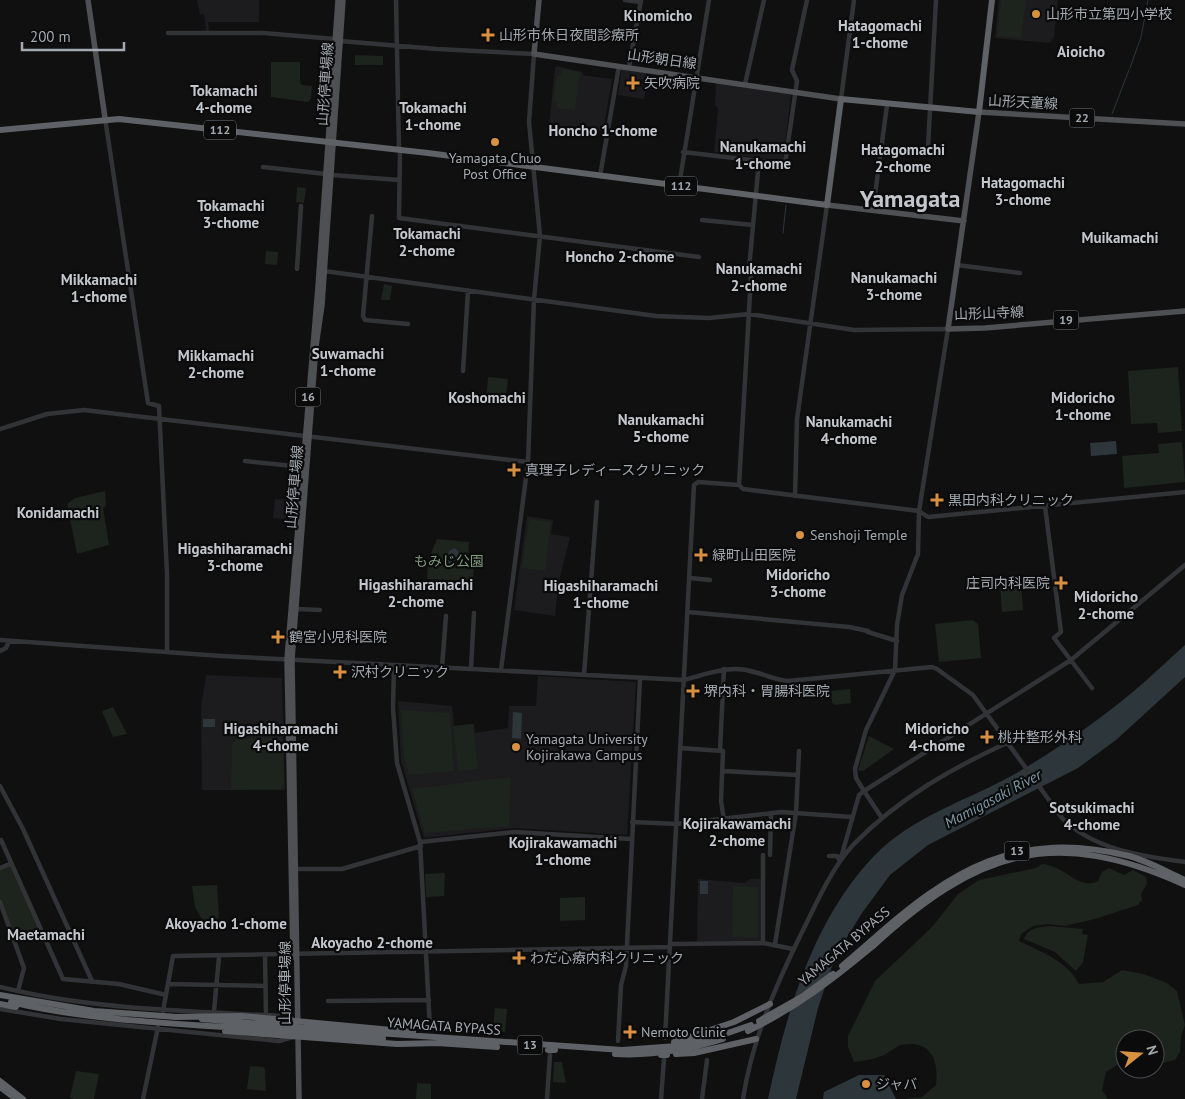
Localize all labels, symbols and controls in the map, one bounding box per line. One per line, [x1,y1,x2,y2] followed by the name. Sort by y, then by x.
[1046,5,1172,23] place label: 山形市立第四小学校
[624,6,692,25] district label: Kinomicho
[1030,8,1042,20] marker: 山形市立第四小学校
[838,16,922,52] district label: Hatagomachi 1-chome
[22,20,125,52] scale bar
[499,26,639,44] place label: 山形市休日夜間診療所
[30,27,71,46] text: 200 m
[481,28,495,42] marker: 山形市休日夜間診療所
[313,41,337,127] street label: 山形停車場線
[1057,42,1105,61] district label: Aioicho
[626,45,698,73] street label: 山形朝日線
[644,74,700,92] place label: 矢吹病院
[626,76,640,90] marker: 矢吹病院
[190,81,258,117] district label: Tokamachi 4-chome
[988,91,1058,113] street label: 山形天童線
[399,98,467,134] district label: Tokamachi 1-chome
[1070,109,1094,128] road number: 22
[204,120,236,140] road number: 112
[549,121,658,140] district label: Honcho 1-chome
[489,136,501,148] marker: Yamagata Chuo Post Office
[720,137,806,173] district label: Nanukamachi 1-chome
[861,140,945,176] district label: Hatagomachi 2-chome
[449,149,541,183] place label: Yamagata Chuo Post Office
[981,173,1065,209] district label: Hatagomachi 3-chome
[665,177,697,196] road number: 112
[859,183,960,214] district label: Yamagata
[197,196,265,232] district label: Tokamachi 3-chome
[393,224,461,260] district label: Tokamachi 2-chome
[1081,228,1159,247] district label: Muikamachi
[566,247,675,266] district label: Honcho 2-chome
[716,259,802,295] district label: Nanukamachi 2-chome
[851,268,937,304] district label: Nanukamachi 3-chome
[61,270,137,306] district label: Mikkamachi 1-chome
[954,303,1024,323] street label: 山形山寺線
[1054,310,1078,330] road number: 19
[312,344,384,380] district label: Suwamachi 1-chome
[178,346,254,382] district label: Mikkamachi 2-chome
[296,388,320,407] road number: 16
[448,388,526,407] district label: Koshomachi
[1051,388,1115,424] district label: Midoricho 1-chome
[618,410,704,446] district label: Nanukamachi 5-chome
[806,412,892,448] district label: Nanukamachi 4-chome
[281,444,307,530] street label: 山形停車場線
[525,461,705,479] place label: 真理子レディースクリニック
[507,463,521,477] marker: 真理子レディースクリニック
[948,491,1074,509] place label: 黒田内科クリニック
[930,493,944,507] marker: 黒田内科クリニック
[17,503,99,522] district label: Konidamachi
[810,526,907,544] place label: Senshoji Temple
[794,529,806,541] marker: Senshoji Temple
[178,539,292,575] district label: Higashiharamachi 3-chome
[712,546,796,564] place label: 緑町山田医院
[694,548,708,562] marker: 緑町山田医院
[414,552,484,570] park label: もみじ公園
[766,565,830,601] district label: Midoricho 3-chome
[966,574,1050,592] place label: 庄司内科医院
[359,575,473,611] district label: Higashiharamachi 2-chome
[544,576,658,612] district label: Higashiharamachi 1-chome
[1054,576,1068,590] marker: 庄司内科医院
[1074,587,1138,623] district label: Midoricho 2-chome
[289,628,387,646] place label: 鶴宮小児科医院
[271,630,285,644] marker: 鶴宮小児科医院
[351,663,449,681] place label: 沢村クリニック
[333,665,347,679] marker: 沢村クリニック
[704,682,830,700] place label: 堺内科・胃腸科医院
[686,684,700,698] marker: 堺内科・胃腸科医院
[224,719,338,755] district label: Higashiharamachi 4-chome
[905,719,969,755] district label: Midoricho 4-chome
[998,728,1082,746] place label: 桃井整形外科
[526,730,648,764] place label: Yamagata University Kojirakawa Campus
[980,730,994,744] marker: 桃井整形外科
[510,741,522,753] marker: Yamagata University Kojirakawa Campus
[941,765,1046,832] water label: Mamigasaki River
[1049,798,1135,834] district label: Sotsukimachi 4-chome
[683,814,791,850] district label: Kojirakawamachi 2-chome
[509,833,617,869] district label: Kojirakawamachi 1-chome
[1004,841,1030,860] road number: 13
[795,902,893,990] street label: YAMAGATA BYPASS
[165,914,287,933] district label: Akoyacho 1-chome
[7,925,85,944] district label: Maetamachi
[311,933,433,952] district label: Akoyacho 2-chome
[276,941,294,1025] street label: 山形停車場線
[530,949,684,967] place label: わだ心療内科クリニック
[512,951,526,965] marker: わだ心療内科クリニック
[387,1013,501,1039] street label: YAMAGATA BYPASS
[641,1023,726,1041] place label: Nemoto Clinic
[623,1025,637,1039] marker: Nemoto Clinic
[1115,1029,1165,1079] north arrow
[518,1036,542,1054] road number: 13
[1142,1043,1162,1057] text: N
[876,1075,917,1093] place label: ジャバ
[860,1078,872,1090] marker: ジャバ

